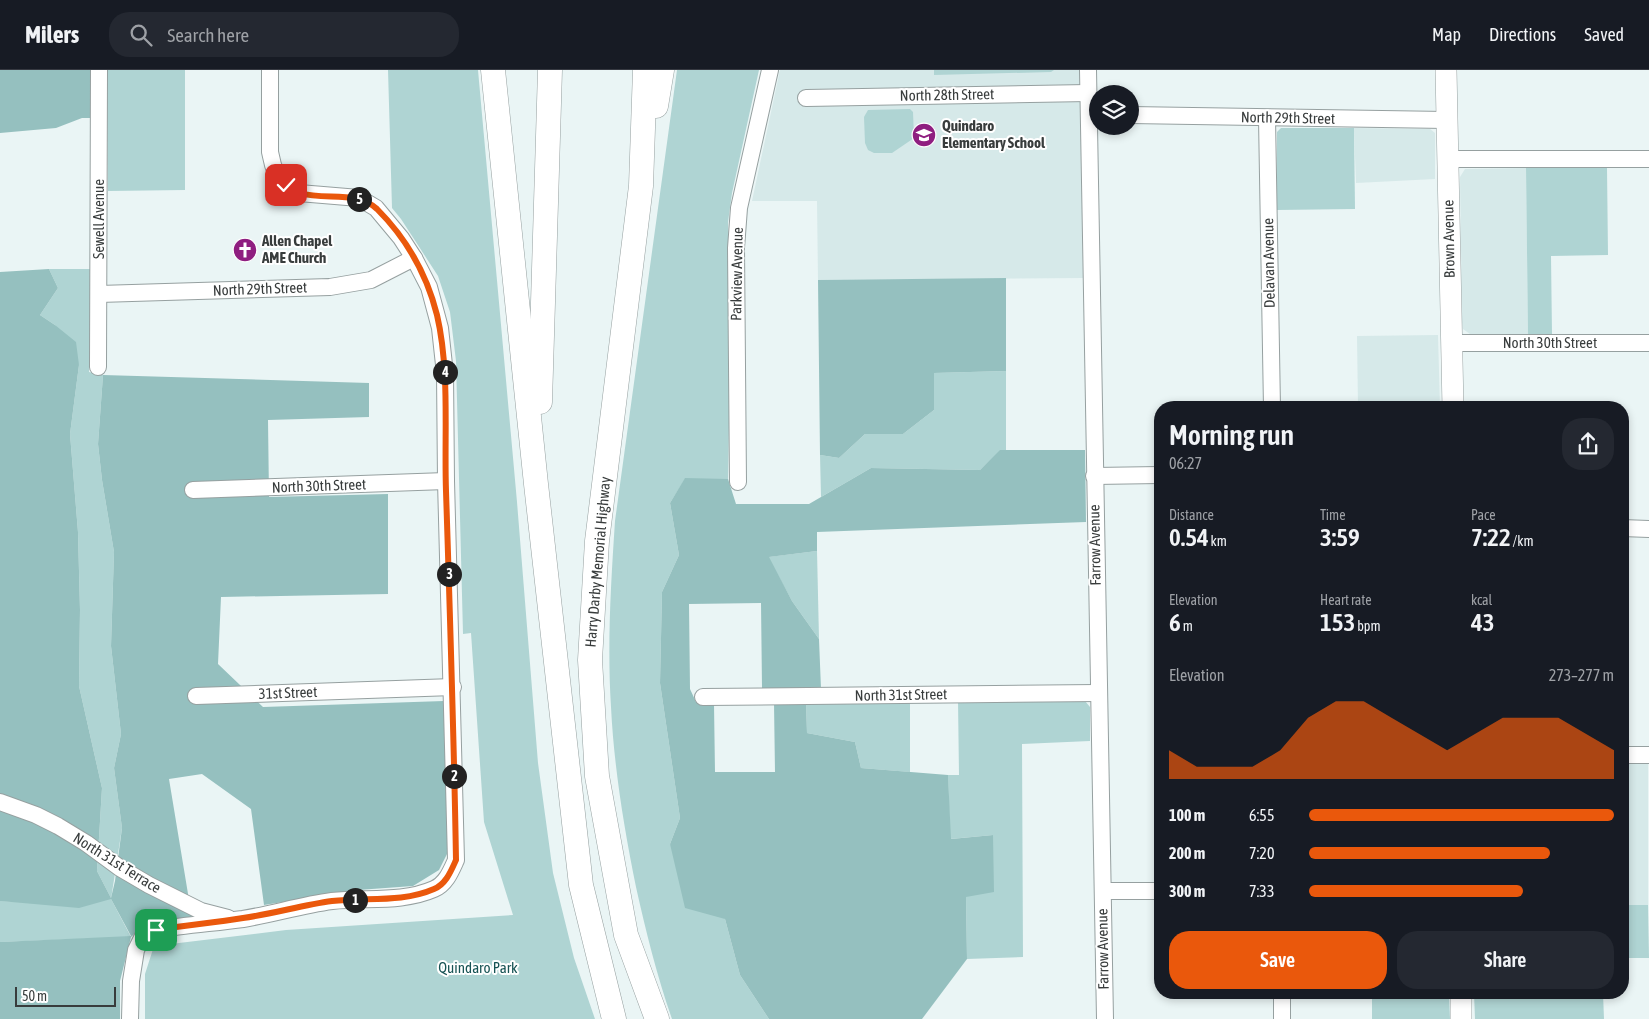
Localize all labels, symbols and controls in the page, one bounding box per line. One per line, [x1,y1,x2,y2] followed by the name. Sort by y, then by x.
[109,12,459,57] search box
[25,21,79,48] text: Milers
[127,21,155,49] icon: search
[167,24,249,46] text: Search here
[1432,24,1461,45] text: Map
[1489,24,1556,45] text: Directions
[1584,24,1624,45] text: Saved
[900,85,994,104] street label: North 28th Street
[1089,85,1139,135] map controls
[1089,85,1139,135] button: layers
[1241,108,1335,127] street label: North 29th Street
[942,117,1046,151] place label: Quindaro Elementary School
[911,122,937,148] school or university icon: Quindaro Elementary School
[265,164,307,206] pin
[272,171,300,199] icon: check
[90,179,107,259] street label: Sewell Avenue
[346,186,372,212] pin: 5
[356,191,363,207] text: 5
[1439,200,1458,278] street label: Brown Avenue
[1259,218,1278,308] street label: Delavan Avenue
[727,227,746,321] street label: Parkview Avenue
[261,232,333,266] place label: Allen Chapel AME Church
[232,237,258,263] church icon: Allen Chapel AME Church
[212,278,308,299] street label: North 29th Street
[1503,334,1597,351] street label: North 30th Street
[432,360,458,384] pin: 4
[442,364,449,380] text: 4
[1562,418,1614,470] button: share
[1169,419,1294,451] text: Morning run
[1169,454,1202,472] text: 06:27
[271,475,367,496] street label: North 30th Street
[582,476,613,648] street label: Harry Darby Memorial Highway
[1085,504,1104,586] street label: Farrow Avenue
[1169,507,1214,523] text: Distance
[1320,507,1346,523] text: Time
[1471,507,1496,523] text: Pace
[1169,523,1209,551] text: 0.54
[1320,523,1360,551] text: 3:59
[1471,523,1511,551] text: 7:22
[1209,533,1227,549] text: km
[1511,533,1534,549] text: /km
[436,562,462,586] pin: 3
[446,566,453,582] text: 3
[1169,592,1218,608] text: Elevation
[1320,592,1372,608] text: Heart rate
[1471,592,1492,608] text: kcal
[1169,608,1181,636] text: 6
[1320,608,1355,636] text: 153
[1471,608,1495,636] text: 43
[1181,618,1193,634] text: m
[1355,618,1381,634] text: bpm
[1169,666,1224,684] text: Elevation
[1549,666,1614,684] text: 273–277 m
[258,683,318,702] street label: 31st Street
[855,685,947,704] street label: North 31st Street
[442,764,466,788] pin: 2
[451,768,458,784] text: 2
[1169,806,1205,824] text: 100 m
[1249,806,1274,824] text: 6:55
[70,829,164,896] street label: North 31st Terrace
[1169,844,1205,862] text: 200 m
[1249,844,1274,862] text: 7:20
[1169,882,1205,900] text: 300 m
[1249,882,1274,900] text: 7:33
[342,888,368,912] pin: 1
[352,892,359,908] text: 1
[1093,908,1112,990] street label: Farrow Avenue
[135,909,177,951] pin
[142,916,170,944] icon: arrive
[1169,931,1387,989] button: Save
[1397,931,1614,989] button: Share
[438,959,518,976] park label: Quindaro Park
[15,984,116,1007] scale bar
[22,988,47,1004] text: 50 m

